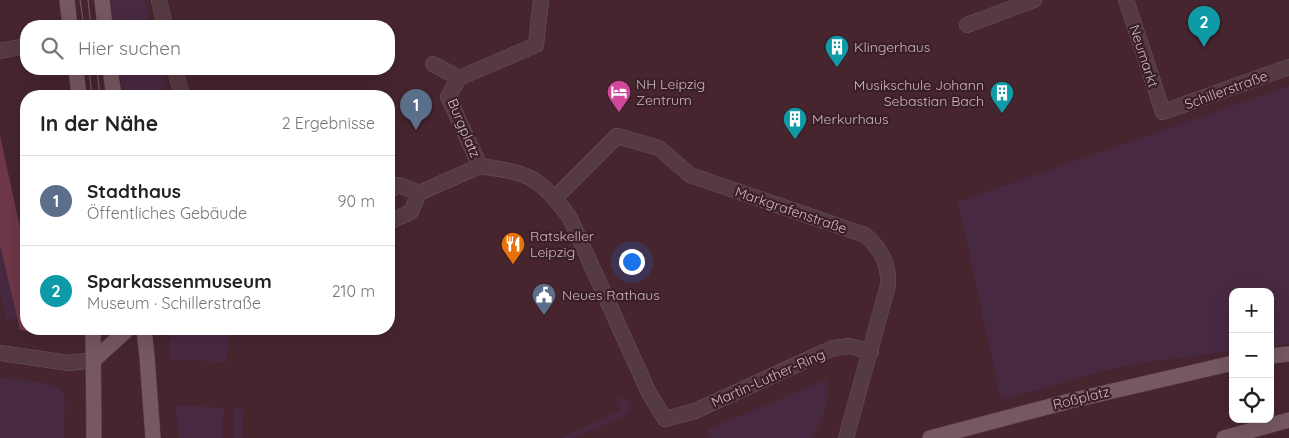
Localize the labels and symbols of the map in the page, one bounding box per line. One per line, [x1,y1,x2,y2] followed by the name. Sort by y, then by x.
[1188,6,1220,47] pin: 2
[1125,22,1163,90] street label: Neumarkt
[824,34,850,68] building icon: Klingerhaus
[854,38,930,56] place label: Klingerhaus
[1182,67,1270,113] street label: Schillerstraße
[636,75,705,109] place label: NH Leipzig Zentrum
[854,76,984,110] place label: Musikschule Johann Sebastian Bach
[606,79,632,113] hotel icon: NH Leipzig Zentrum
[989,80,1015,114] building icon: Musikschule Johann Sebastian Bach
[400,89,432,130] pin: 1
[443,96,485,161] street label: Burgplatz
[782,106,808,140] building icon: Merkurhaus
[812,110,888,128] place label: Merkurhaus
[733,182,849,238] street label: Markgrafenstraße
[530,227,595,261] place label: Ratskeller Leipzig
[500,231,526,265] restaurant icon: Ratskeller Leipzig
[619,249,645,275] your location
[531,282,557,316] public building icon: Neues Rathaus
[562,286,660,304] place label: Neues Rathaus
[708,345,828,411] street label: Martin-Luther-Ring
[1051,382,1112,414] street label: Roßplatz

